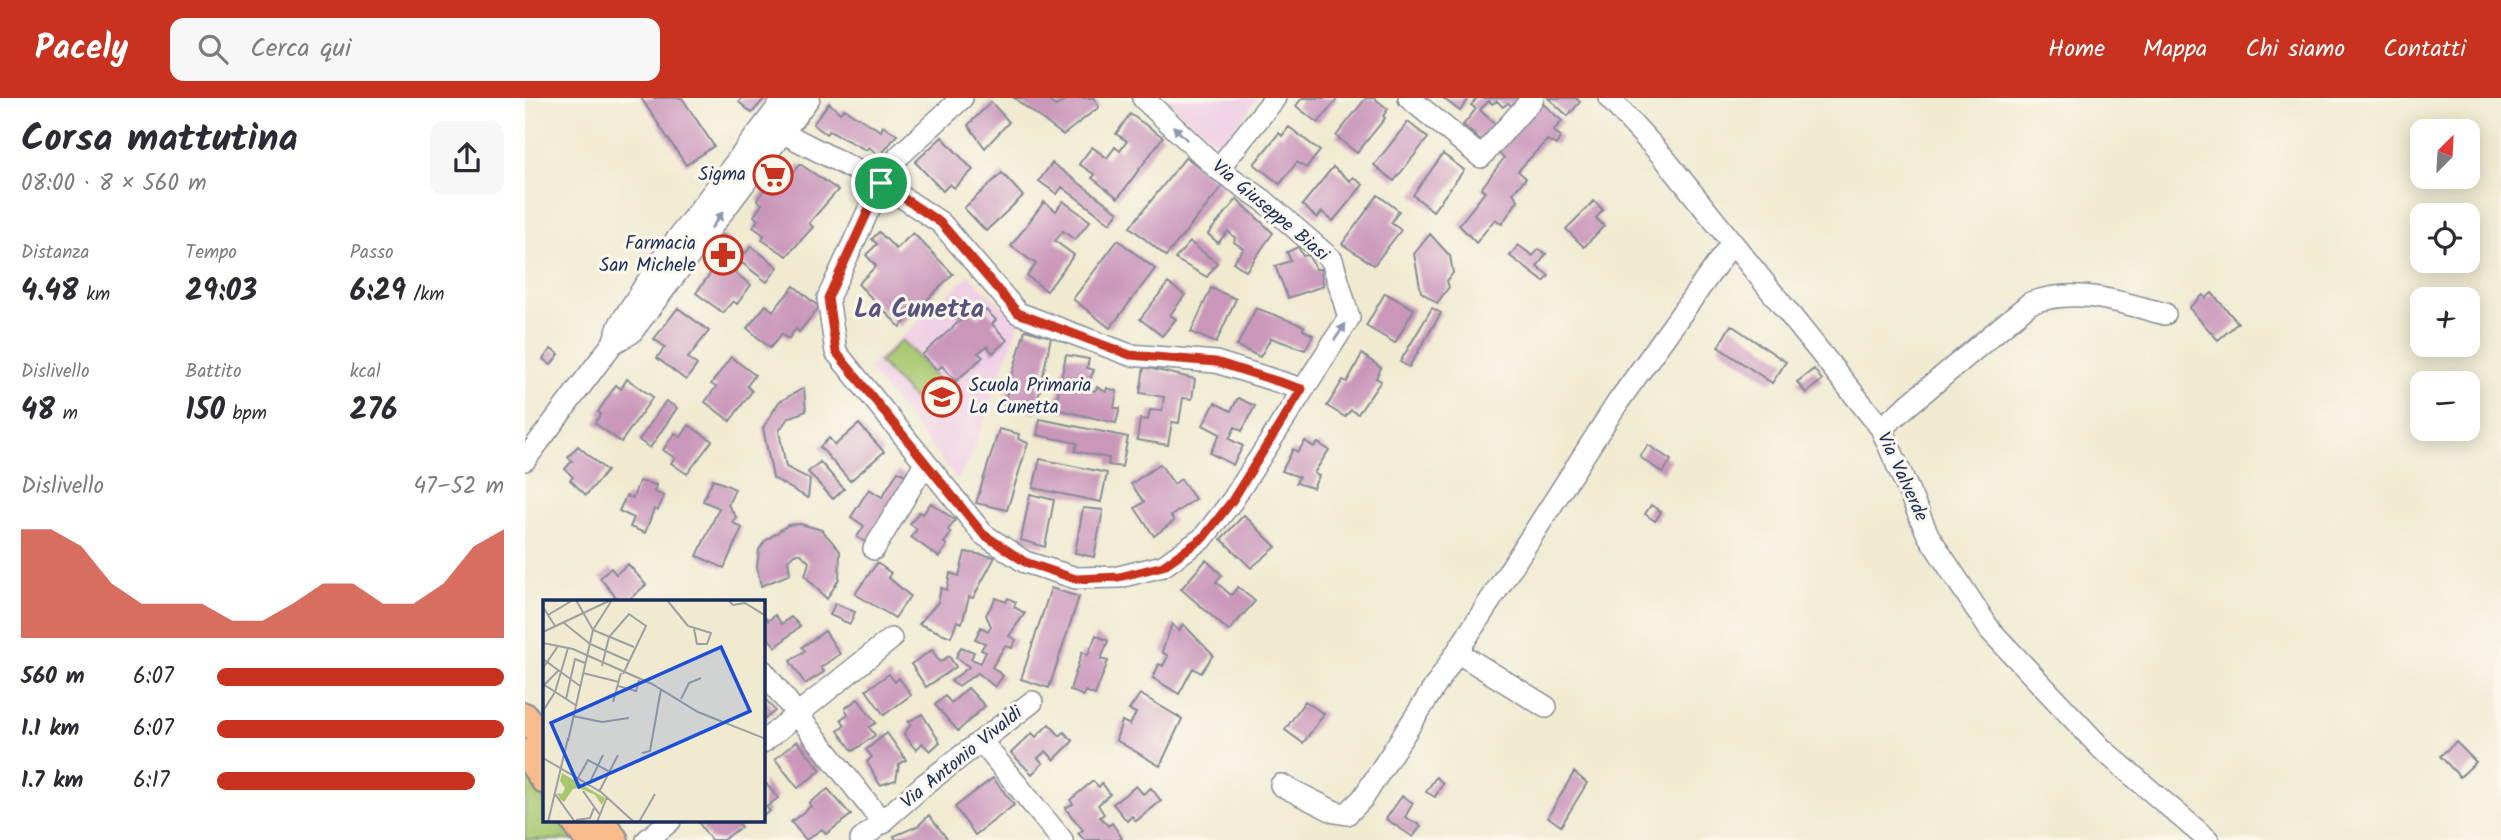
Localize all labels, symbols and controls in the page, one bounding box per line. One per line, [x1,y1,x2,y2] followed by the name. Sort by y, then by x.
[170,18,660,81] search box
[35,23,128,76] text: Pacely
[250,28,351,70] text: Cerca qui
[194,30,232,68] icon: search
[2048,30,2105,69] text: Home
[2143,30,2207,69] text: Mappa
[2245,30,2345,69] text: Chi siamo
[2383,30,2466,69] text: Contatti
[21,110,298,170] text: Corsa mattutina
[2410,119,2480,189] north arrow
[2410,119,2480,441] map controls
[430,121,504,195] button: share
[1171,124,1188,141] one-way arrow
[851,153,911,213] pin
[1205,153,1337,270] street label: Via Giuseppe Biasi
[752,154,794,196] supermarket icon: Sigma
[698,160,746,190] place label: Sigma
[862,164,900,202] icon: arrive
[21,166,207,202] text: 08:00 · 8 × 560 m
[2410,203,2480,273] button: locate
[709,211,723,229] one-way arrow
[599,229,696,281] place label: Farmacia San Michele
[702,234,744,276] pharmacy icon: Farmacia San Michele
[21,238,90,268] text: Distanza
[185,238,237,268] text: Tempo
[350,238,394,268] text: Passo
[21,268,79,316] text: 4.48
[185,268,257,316] text: 29:03
[350,268,406,316] text: 6:29
[79,280,110,310] text: km
[406,280,444,310] text: /km
[2410,287,2480,357] button: +
[854,289,984,331] district label: La Cunetta
[1333,323,1347,341] one-way arrow
[21,357,90,387] text: Dislivello
[185,357,242,387] text: Battito
[350,357,381,387] text: kcal
[969,371,1091,423] place label: Scuola Primaria La Cunetta
[2410,371,2480,441] button: −
[921,376,963,418] school or university icon: Scuola Primaria La Cunetta
[21,387,55,435] text: 48
[185,387,225,435] text: 150
[350,387,398,435] text: 276
[55,399,78,429] text: m
[225,399,267,429] text: bpm
[1868,427,1936,527] street label: Via Valverde
[21,469,104,505] text: Dislivello
[413,469,504,505] text: 47–52 m
[543,600,765,822] inset map
[21,659,85,695] text: 560 m
[133,659,174,695] text: 6:07
[894,698,1031,817] street label: Via Antonio Vivaldi
[21,711,79,747] text: 1.1 km
[133,711,174,747] text: 6:07
[21,763,83,799] text: 1.7 km
[133,763,169,799] text: 6:17

